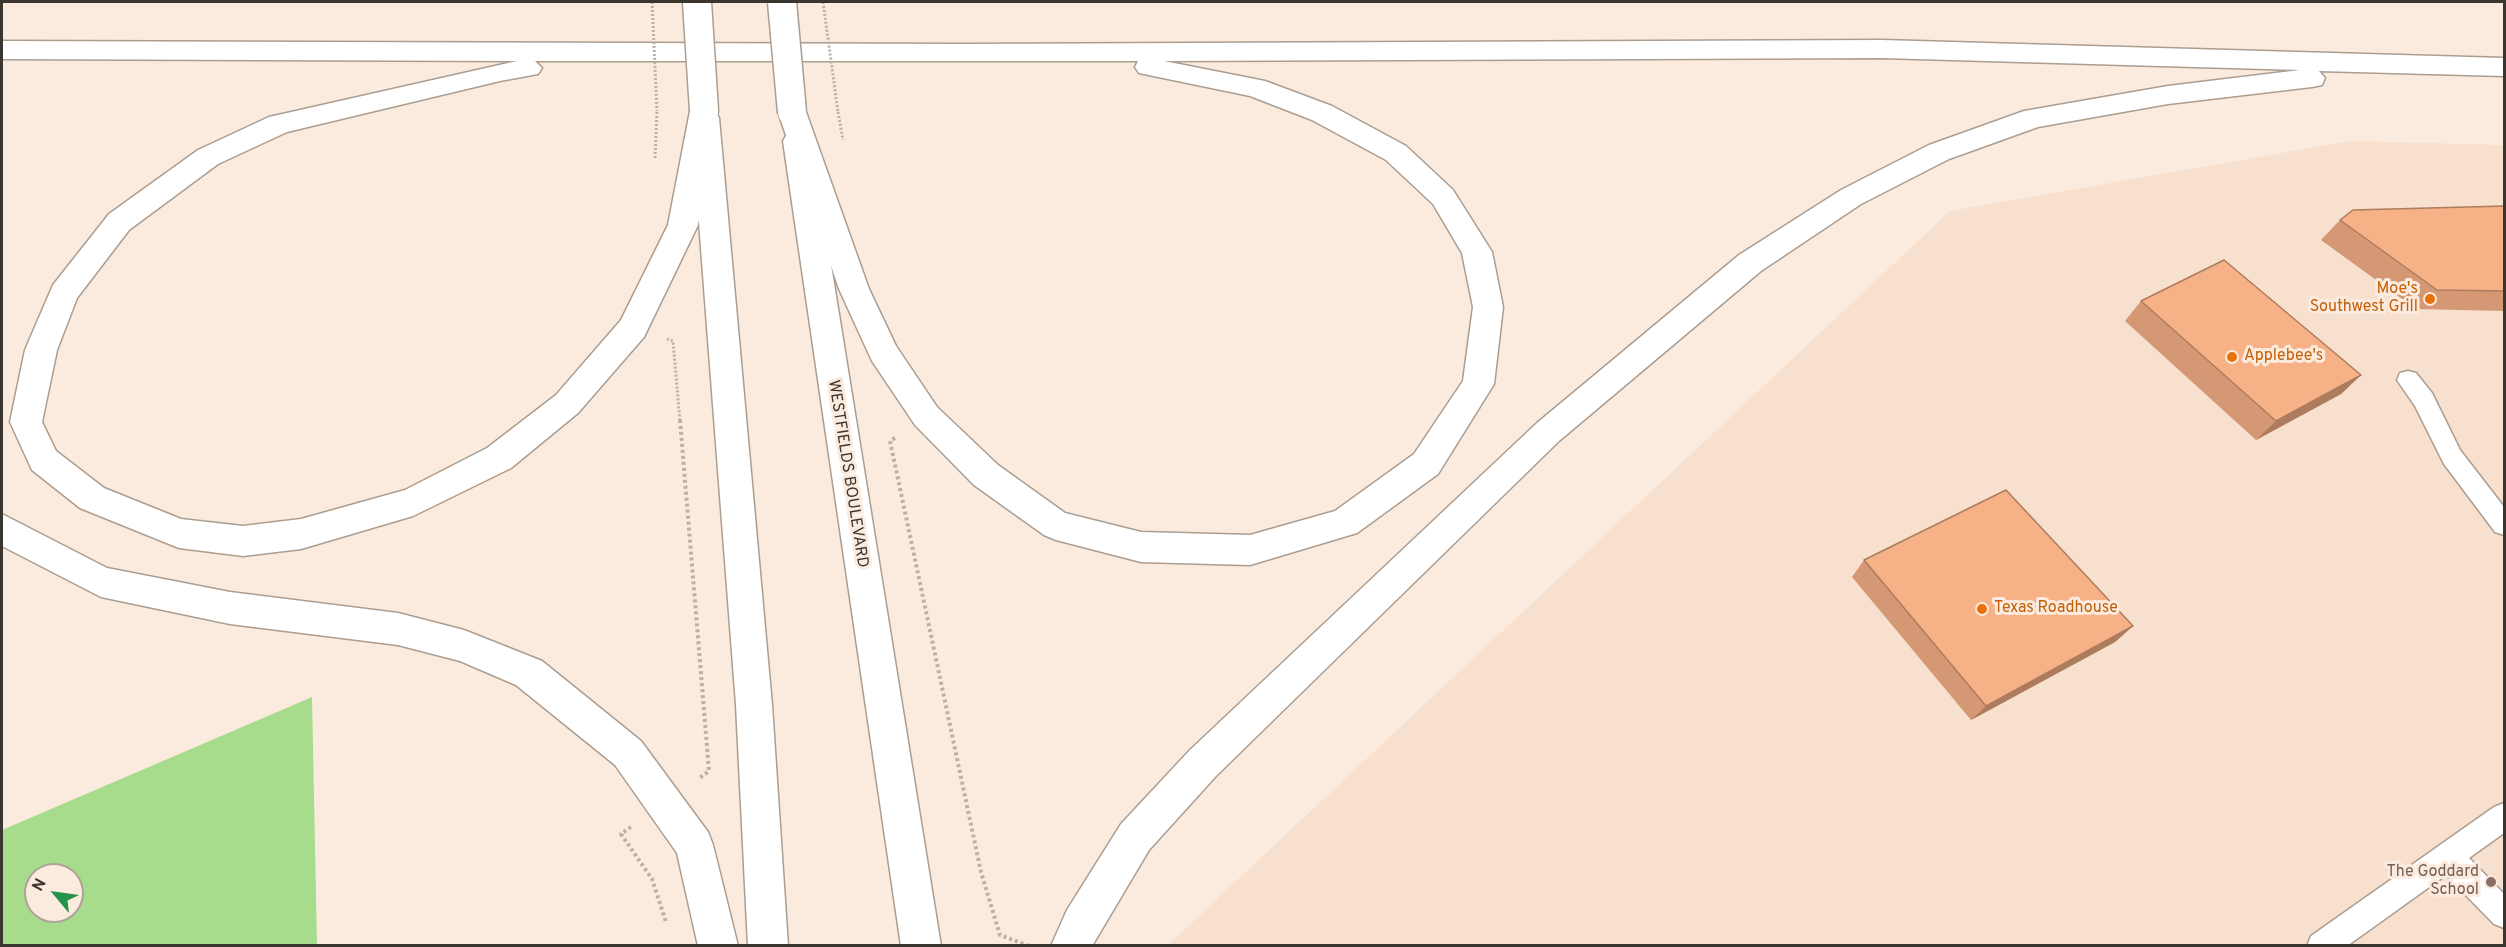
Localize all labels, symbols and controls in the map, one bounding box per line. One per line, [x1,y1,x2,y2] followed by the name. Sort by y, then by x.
[2310,280,2418,318] place label: Moe's Southwest Grill
[2423,292,2437,306] marker: Moe's Southwest Grill
[2244,347,2323,367] place label: Applebee's
[2225,350,2239,364] marker: Applebee's
[823,379,871,569] street label: WESTFIELDS BOULEVARD
[1994,599,2118,619] place label: Texas Roadhouse
[1975,602,1989,616] marker: Texas Roadhouse
[24,863,84,923] north arrow
[2386,863,2479,901] place label: The Goddard School
[28,875,52,895] text: N
[2484,875,2498,889] marker: The Goddard School

